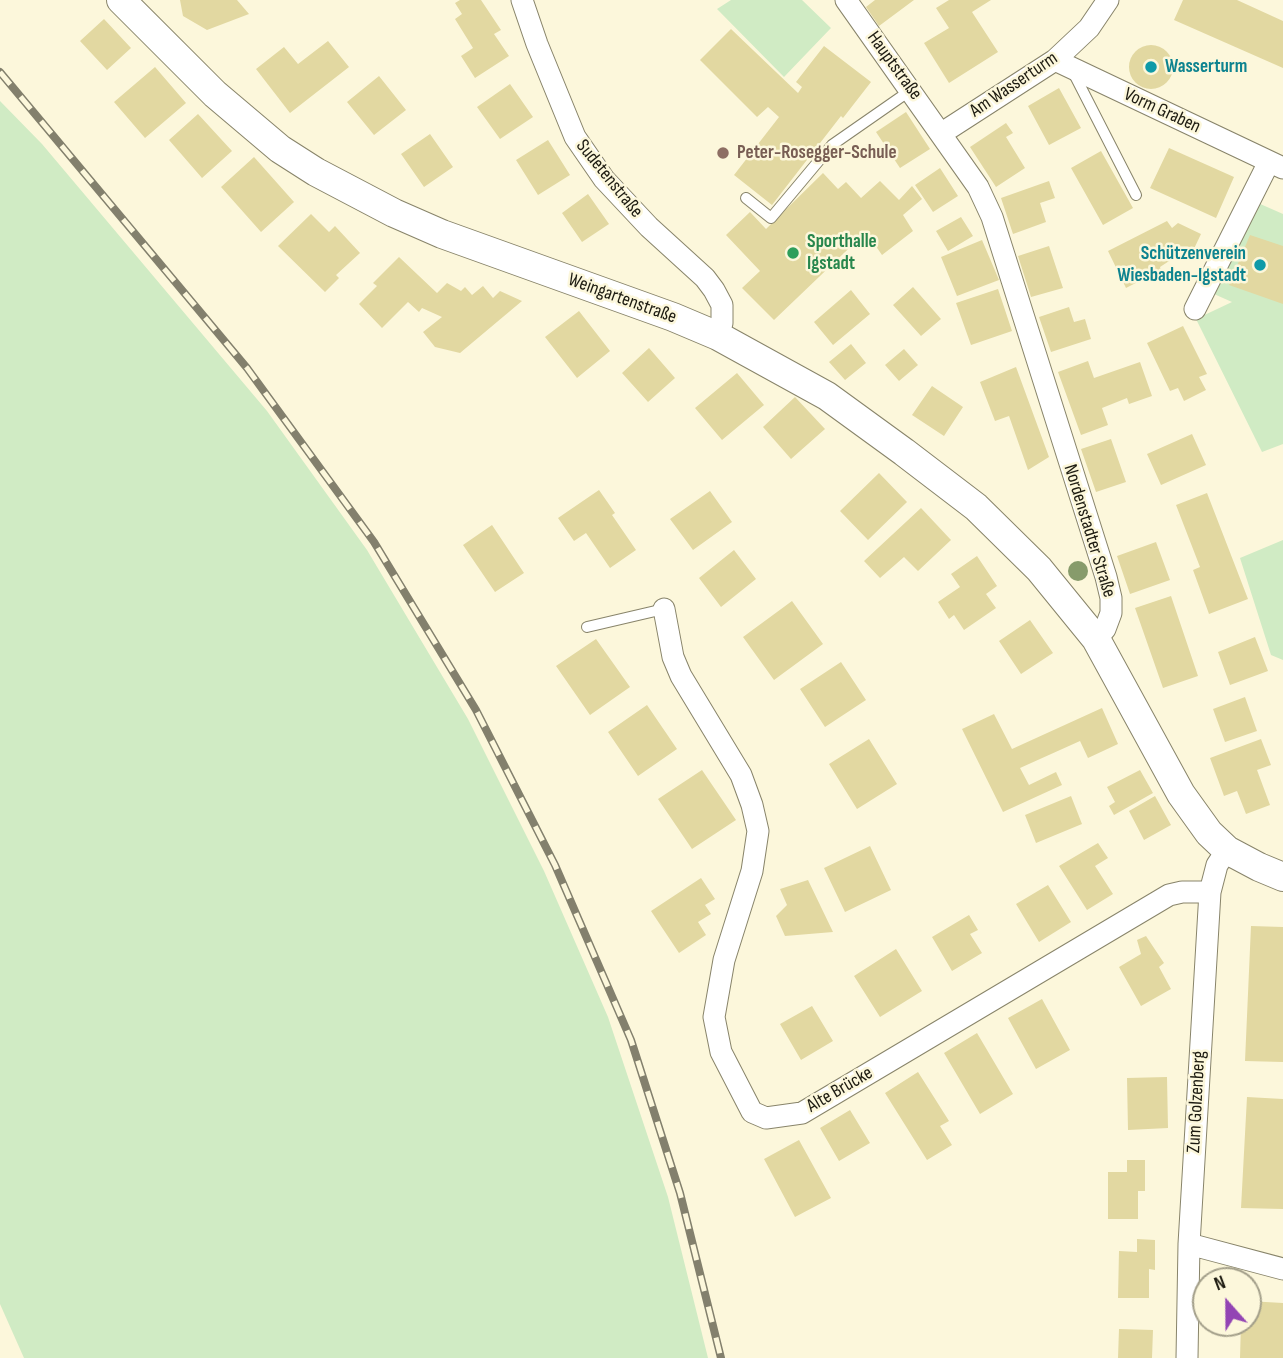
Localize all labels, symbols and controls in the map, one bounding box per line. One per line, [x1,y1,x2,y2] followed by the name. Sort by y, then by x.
[862,27,926,105] street label: Hauptstraße
[966,47,1062,123] street label: Am Wasserturm
[1165,56,1247,78] place label: Wasserturm
[1143,59,1159,75] marker: Wasserturm
[1120,83,1204,139] street label: Vorm Graben
[571,135,647,223] street label: Sudetenstraße
[737,142,897,164] place label: Peter-Rosegger-Schule
[715,145,731,161] marker: Peter-Rosegger-Schule
[807,231,877,275] place label: Sporthalle Igstadt
[1117,243,1246,287] place label: Schützenverein Wiesbaden-Igstadt
[785,245,801,261] marker: Sporthalle Igstadt
[1252,257,1268,273] marker: Schützenverein Wiesbaden-Igstadt
[565,269,679,329] street label: Weingartenstraße
[1058,462,1120,600] street label: Nordenstadter Straße
[1183,1050,1211,1154] street label: Zum Golzenberg
[803,1062,877,1118] street label: Alte Brücke
[1192,1267,1262,1337] north arrow
[1211,1271,1229,1296] text: N

